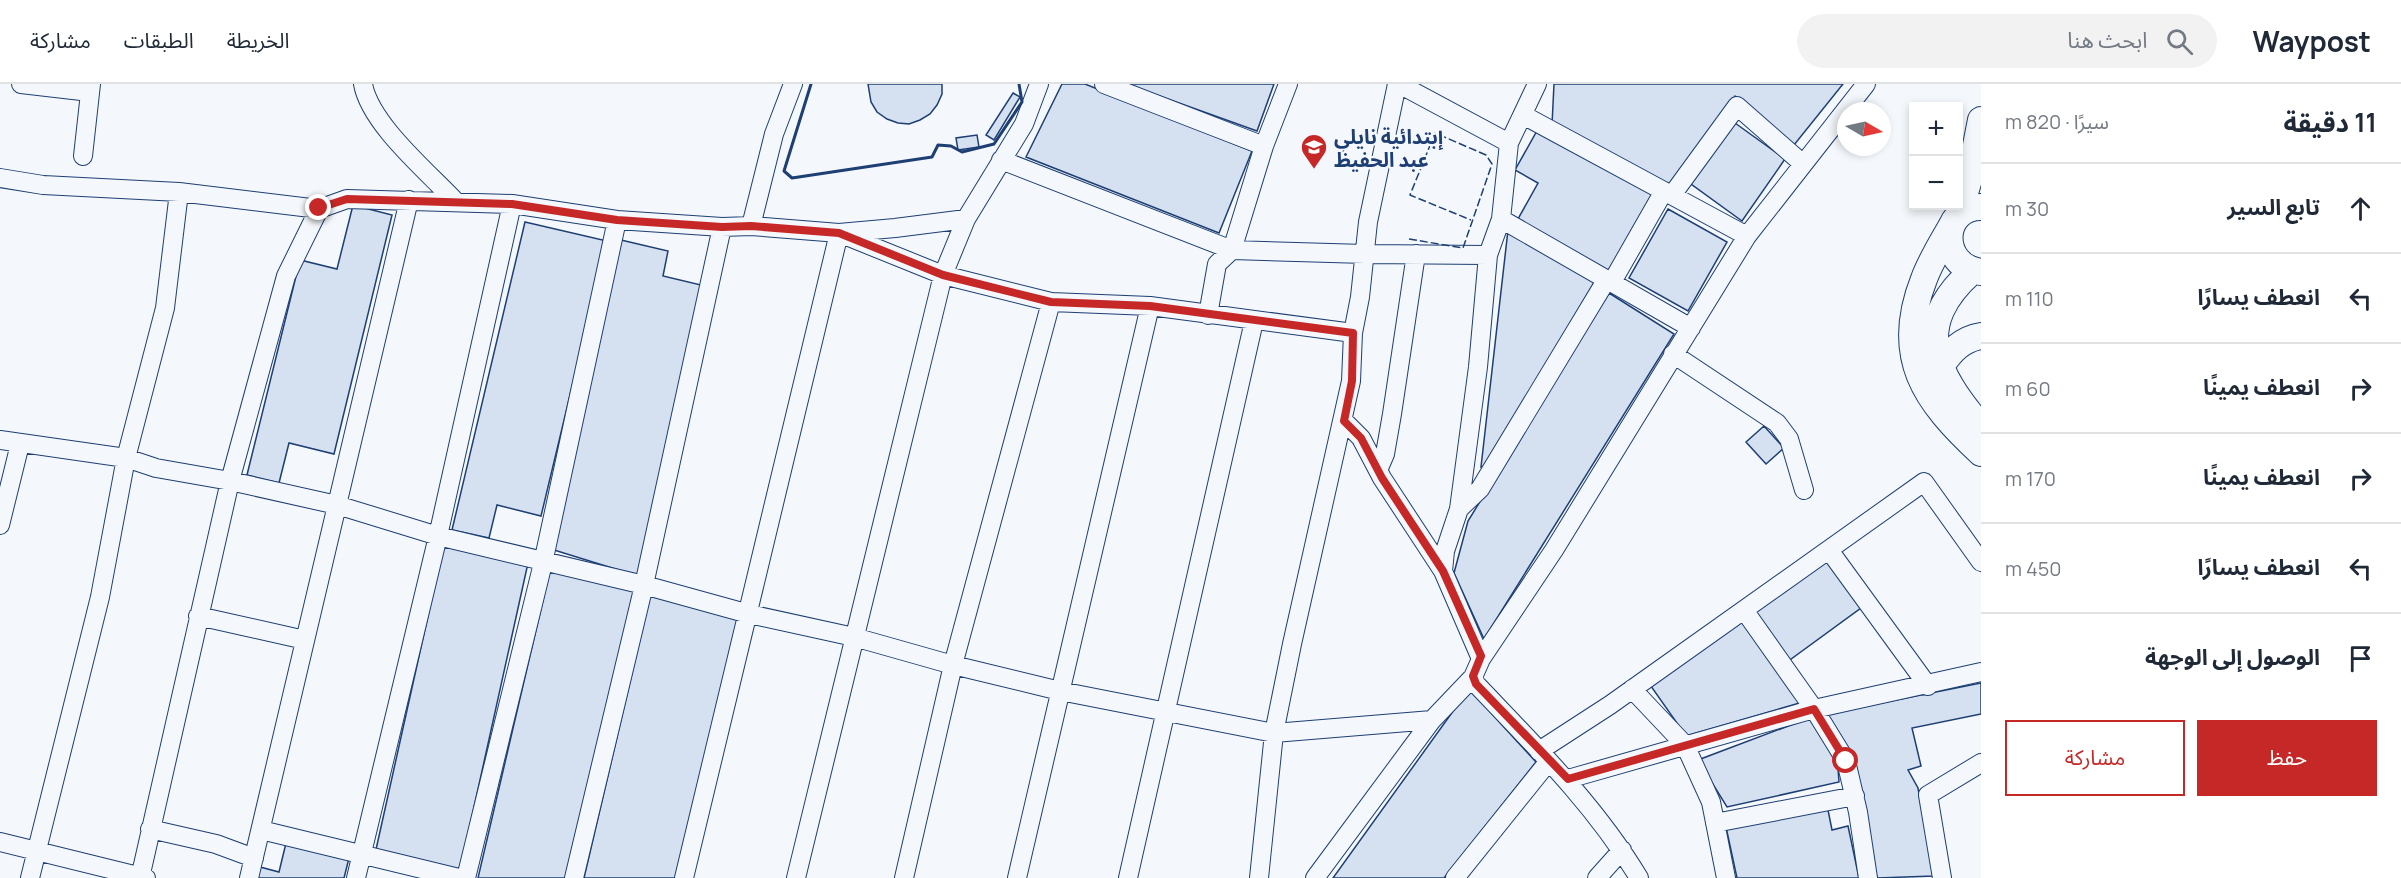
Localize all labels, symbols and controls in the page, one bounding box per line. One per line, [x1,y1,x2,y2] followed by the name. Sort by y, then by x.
[1797,14,2217,68] search box
[2253,22,2371,60] text: Waypost
[2067,25,2148,55] text: ابحث هنا
[2163,25,2196,58] icon: search
[30,26,91,54] text: مشاركة
[124,26,194,54] text: الطبقات
[227,26,290,54] text: الخريطة
[1837,102,1891,156] north arrow
[1909,102,1963,210] map controls
[1909,102,1963,156] button: +
[2284,104,2377,140] text: 11 دقيقة
[2005,108,2109,135] text: سيرًا · 820 m
[1334,123,1443,173] place label: إبتدائية نايلي عبد الحفيظ
[1299,132,1329,170] school or university icon: إبتدائية نايلي عبد الحفيظ
[1909,156,1963,210] button: −
[2227,192,2320,222] text: تابع السير
[2344,192,2377,225] icon: ahead
[305,194,331,220] route end
[2005,195,2049,222] text: 30 m
[2197,282,2320,312] text: انعطف يسارًا
[2344,282,2377,315] icon: left
[2005,285,2054,312] text: 110 m
[2203,372,2320,402] text: انعطف يمينًا
[2344,372,2377,405] icon: right
[2005,375,2051,402] text: 60 m
[2203,462,2320,492] text: انعطف يمينًا
[2344,462,2377,495] icon: right
[2005,465,2056,492] text: 170 m
[2197,552,2320,582] text: انعطف يسارًا
[2344,552,2377,585] icon: left
[2005,555,2062,582] text: 450 m
[2145,642,2320,672] text: الوصول إلى الوجهة
[2344,642,2377,675] icon: arrive
[2005,720,2185,796] button: مشاركة
[2197,720,2377,796] button: حفظ
[1832,747,1858,773] route start

